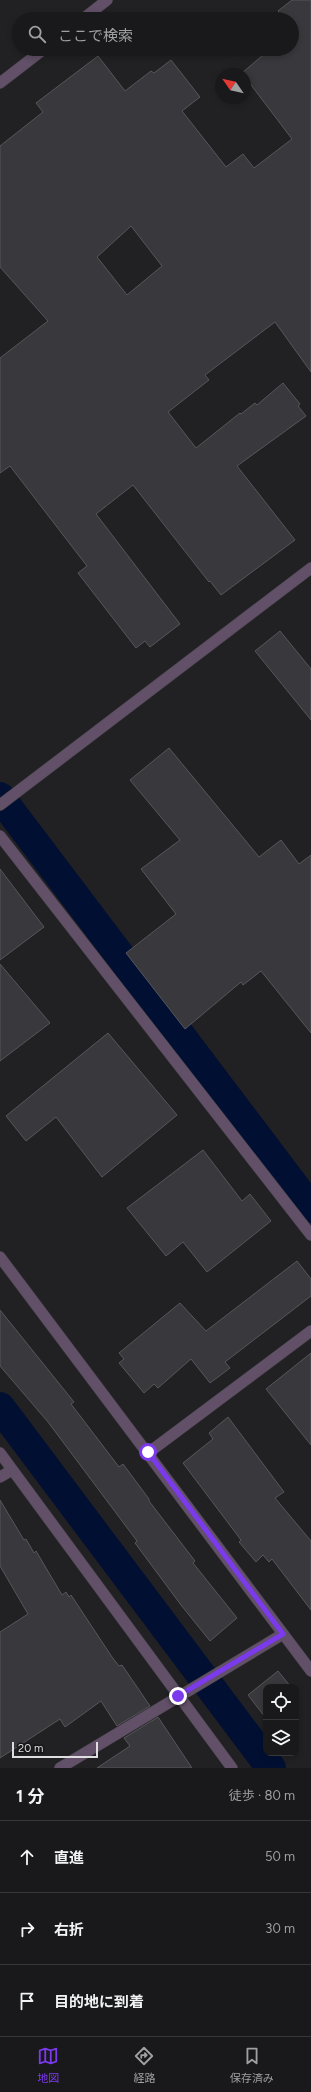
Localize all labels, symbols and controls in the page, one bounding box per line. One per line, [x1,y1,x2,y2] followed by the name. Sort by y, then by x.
[12,12,299,56] search box
[26,23,48,45] icon: search
[58,27,133,45] text: ここで検索
[215,68,251,104] north arrow
[139,1443,157,1461] route start
[263,1684,299,1756] map controls
[263,1684,299,1720] button: locate
[169,1687,187,1705] route end
[263,1720,299,1756] button: layers
[12,1740,98,1759] scale bar
[18,1742,43,1755] text: 20 m
[16,1786,44,1806] text: 1 分
[229,1788,295,1803] text: 徒歩 · 80 m
[16,1846,38,1868] icon: ahead
[54,1849,84,1867] text: 直進
[265,1849,295,1864] text: 50 m
[16,1918,38,1940] icon: right
[54,1921,84,1939] text: 右折
[265,1921,295,1936] text: 30 m
[16,1990,38,2012] icon: arrive
[54,1993,144,2011] text: 目的地に到着
[37,2045,59,2085] tab: 地図
[133,2045,155,2085] tab: 経路
[230,2045,274,2085] tab: 保存済み

